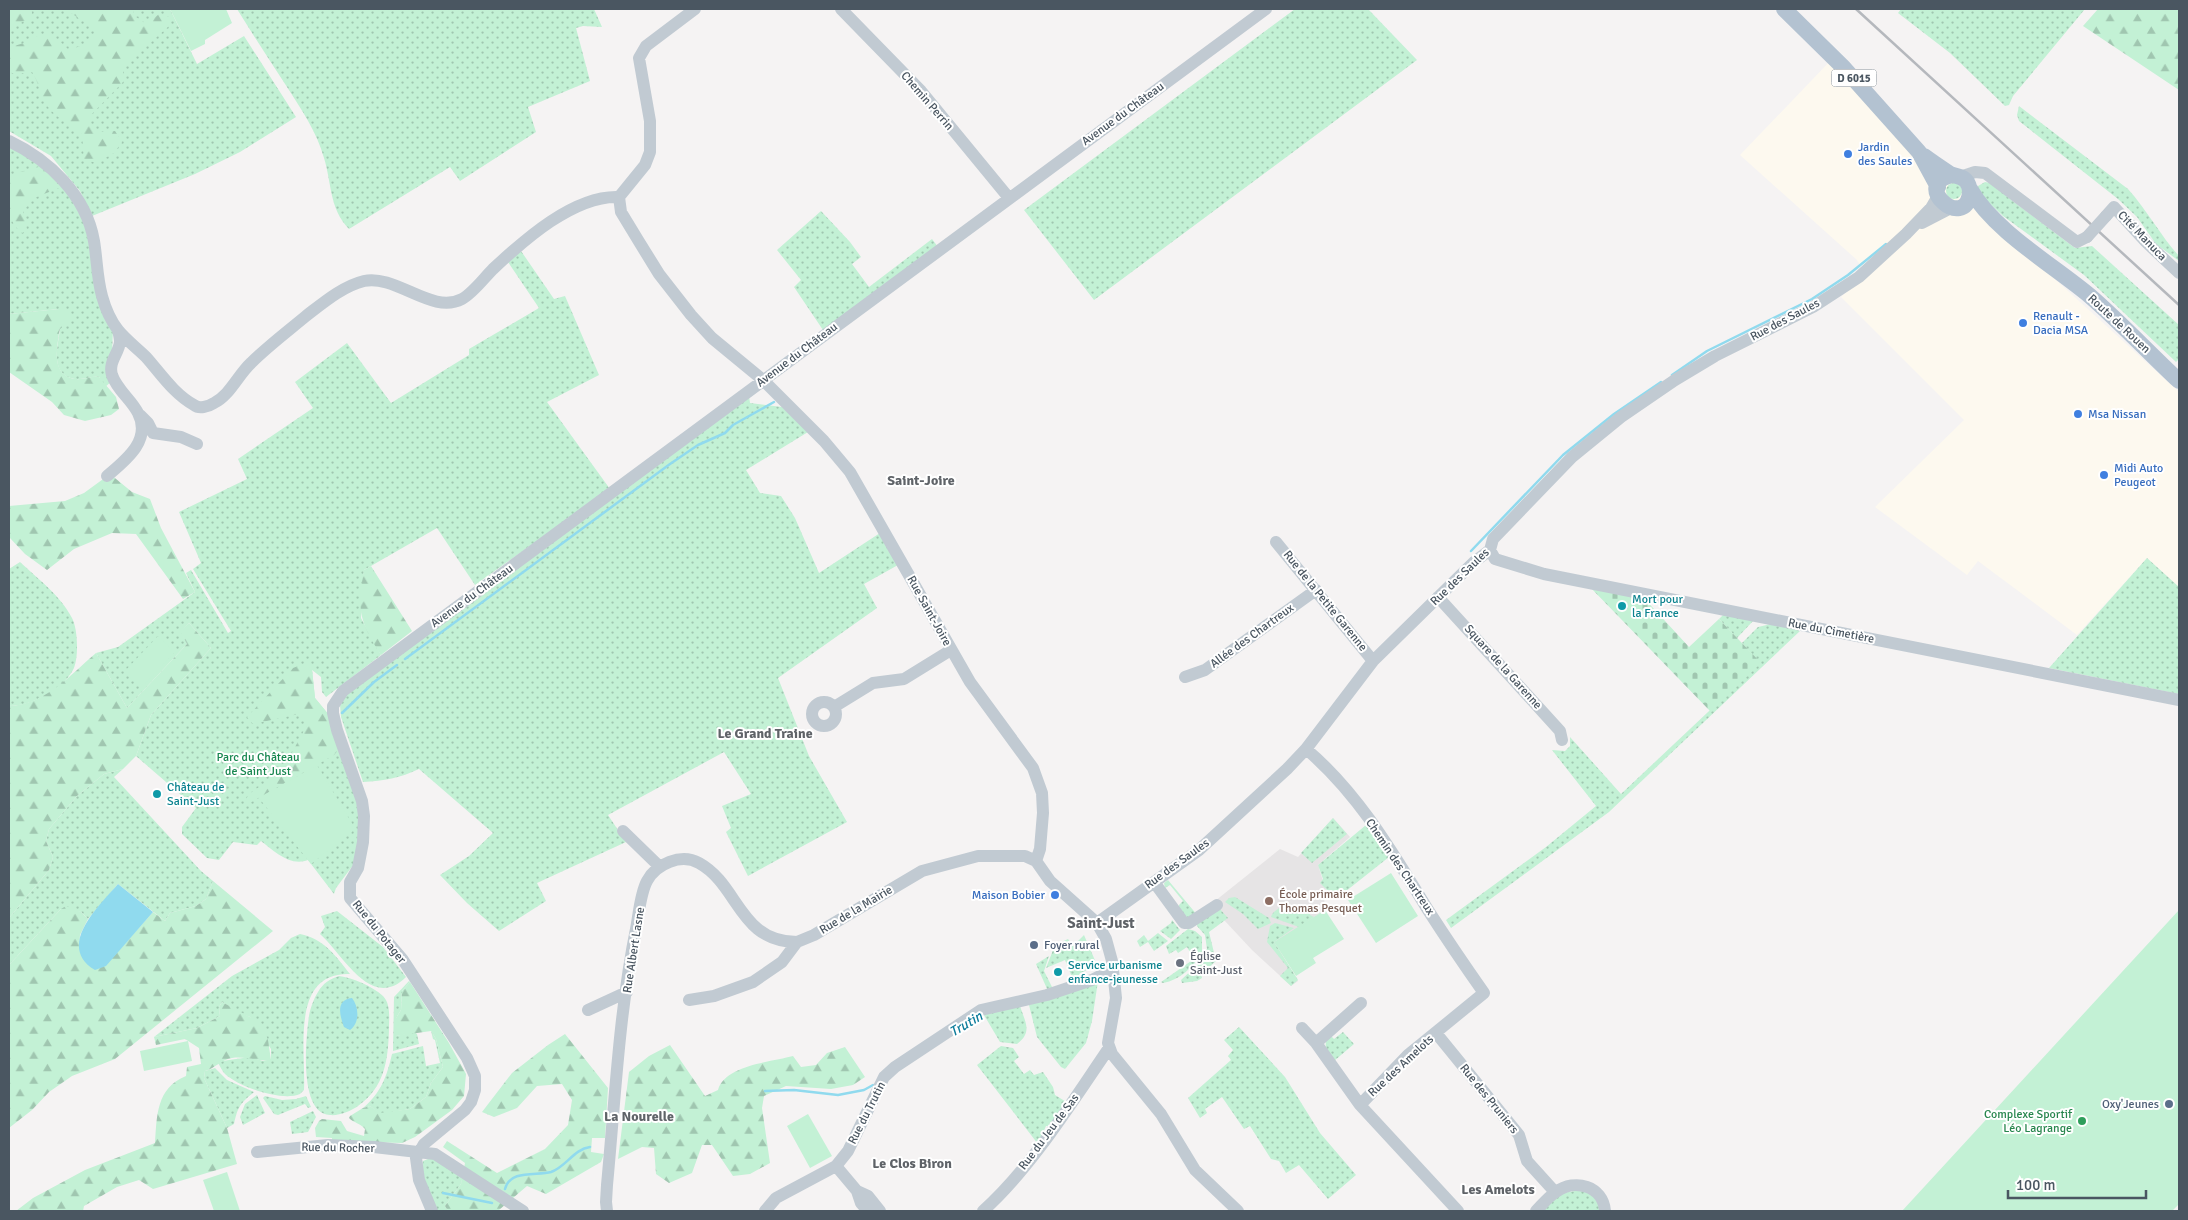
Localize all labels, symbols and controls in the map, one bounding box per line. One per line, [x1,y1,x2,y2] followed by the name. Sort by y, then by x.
[897,68,957,134] street label: Chemin Perrin
[1832,70,1876,86] road number: D 6015
[1079,79,1167,149] street label: Avenue du Château
[1858,140,1912,169] place label: Jardin des Saules
[1842,148,1854,160] marker: Jardin des Saules
[2114,208,2170,264] street label: Cité Manuca
[2085,291,2153,357] street label: Route de Rouen
[1748,295,1822,345] street label: Rue des Saules
[2033,309,2089,338] place label: Renault - Dacia MSA
[2017,317,2029,329] marker: Renault - Dacia MSA
[753,319,841,391] street label: Avenue du Château
[2088,407,2146,422] place label: Msa Nissan
[2072,408,2084,420] marker: Msa Nissan
[2114,461,2163,490] place label: Midi Auto Peugeot
[2098,469,2110,481] marker: Midi Auto Peugeot
[887,472,955,489] district label: Saint-Joire
[1427,545,1493,609] street label: Rue des Saules
[1280,548,1370,654] street label: Rue de la Petite Garenne
[428,561,516,631] street label: Avenue du Château
[904,573,954,649] street label: Rue Saint-Joire
[1632,592,1684,621] place label: Mort pour la France
[1207,600,1297,671] street label: Allée des Chartreux
[1616,600,1628,612] marker: Mort pour la France
[1787,615,1875,647] street label: Rue du Cimetière
[1461,622,1545,712] street label: Square de la Garenne
[717,725,813,742] district label: Le Grand Traine
[216,750,300,779] park label: Parc du Château de Saint Just
[167,780,224,809] place label: Château de Saint-Just
[151,788,163,800] marker: Château de Saint-Just
[1362,816,1438,918] street label: Chemin des Chartreux
[1142,835,1212,893] street label: Rue des Saules
[817,882,895,938] street label: Rue de la Mairie
[1279,887,1362,916] place label: École primaire Thomas Pesquet
[972,888,1046,903] place label: Maison Bobier
[1049,889,1061,901] marker: Maison Bobier
[1263,895,1275,907] marker: École primaire Thomas Pesquet
[349,897,410,967] street label: Rue du Potager
[620,906,648,994] street label: Rue Albert Lasne
[1067,914,1135,932] district label: Saint-Just
[1044,938,1100,953] place label: Foyer rural
[1028,939,1040,951] marker: Foyer rural
[1190,949,1242,978] place label: Église Saint-Just
[1174,957,1186,969] marker: Église Saint-Just
[1068,958,1162,987] place label: Service urbanisme enfance-jeunesse
[1052,966,1064,978] marker: Service urbanisme enfance-jeunesse
[946,1007,986,1040] water label: Trutin
[1365,1032,1437,1100] street label: Rue des Amelots
[1456,1061,1522,1137] street label: Rue des Pruniers
[845,1079,889,1147] street label: Rue du Trutin
[1016,1091,1082,1173] street label: Rue du Jeu de Sas
[2102,1097,2159,1112] place label: Oxy'Jeunes
[2163,1098,2175,1110] marker: Oxy'Jeunes
[1984,1107,2073,1136] place label: Complexe Sportif Léo Lagrange
[604,1108,674,1125] district label: La Nourelle
[2076,1115,2088,1127] marker: Complexe Sportif Léo Lagrange
[301,1140,376,1156] street label: Rue du Rocher
[872,1155,952,1172] district label: Le Clos Biron
[2008,1168,2146,1200] scale bar
[2016,1176,2056,1194] text: 100 m
[1461,1181,1535,1198] district label: Les Amelots

